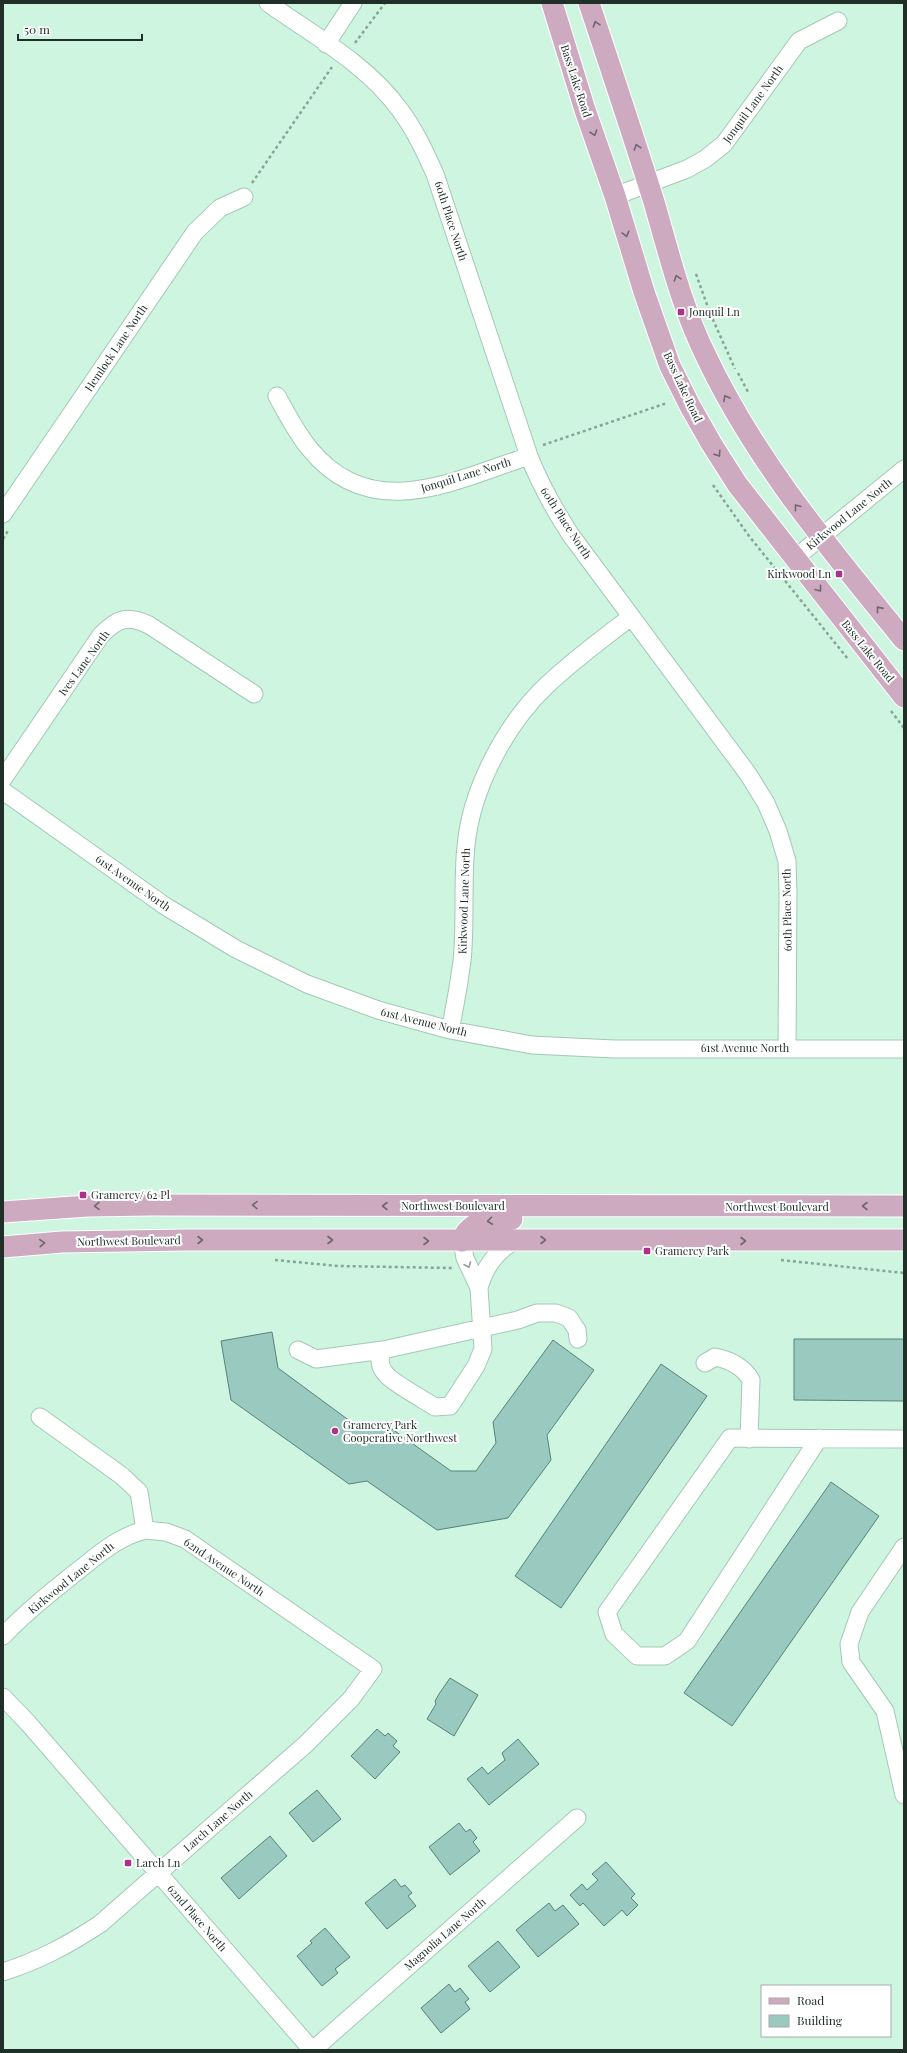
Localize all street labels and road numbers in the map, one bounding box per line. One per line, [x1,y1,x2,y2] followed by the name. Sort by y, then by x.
[558,42,596,120] street label: Bass Lake Road
[719,61,786,147] street label: Jonquil Lane North
[432,179,472,263] street label: 60th Place North
[81,301,151,394] street label: Hemlock Lane North
[661,349,707,425] street label: Bass Lake Road
[418,454,513,496] street label: Jonquil Lane North
[803,474,895,553] street label: Kirkwood Lane North
[538,484,596,562] street label: 60th Place North
[839,616,898,685] street label: Bass Lake Road
[55,626,113,699] street label: Ives Lane North
[454,847,473,954] street label: Kirkwood Lane North
[93,851,174,914] street label: 61st Avenue North
[778,868,795,952] street label: 60th Place North
[379,1004,469,1040] street label: 61st Avenue North
[701,1040,790,1055] street label: 61st Avenue North
[401,1198,505,1213] street label: Northwest Boulevard
[725,1199,829,1214] street label: Northwest Boulevard
[77,1232,182,1249] street label: Northwest Boulevard
[181,1534,268,1599] street label: 62nd Avenue North
[25,1538,117,1617] street label: Kirkwood Lane North
[180,1786,256,1855] street label: Larch Lane North
[164,1881,231,1955] street label: 62nd Place North
[401,1894,489,1973] street label: Magnolia Lane North

